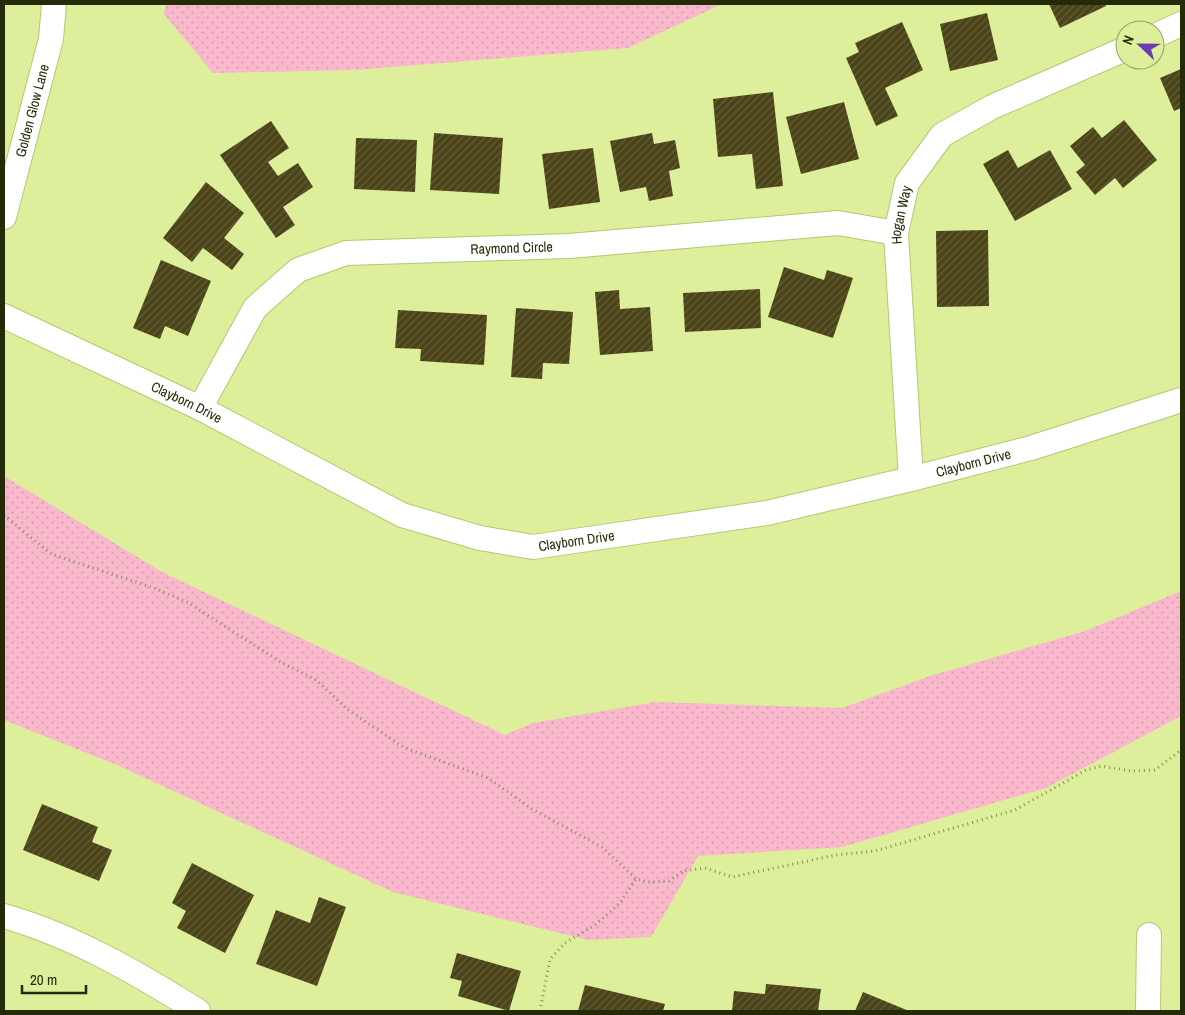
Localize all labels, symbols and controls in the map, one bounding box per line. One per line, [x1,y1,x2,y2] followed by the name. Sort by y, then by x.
[1115,20,1165,70] north arrow
[1118,33,1138,47] text: N
[11,62,53,159] street label: Golden Glow Lane
[887,184,915,245] street label: Hogan Way
[470,238,553,258] street label: Raymond Circle
[148,377,225,427] street label: Clayborn Drive
[934,445,1013,481] street label: Clayborn Drive
[537,526,616,555] street label: Clayborn Drive
[22,962,86,994] scale bar
[30,969,57,990] text: 20 m

